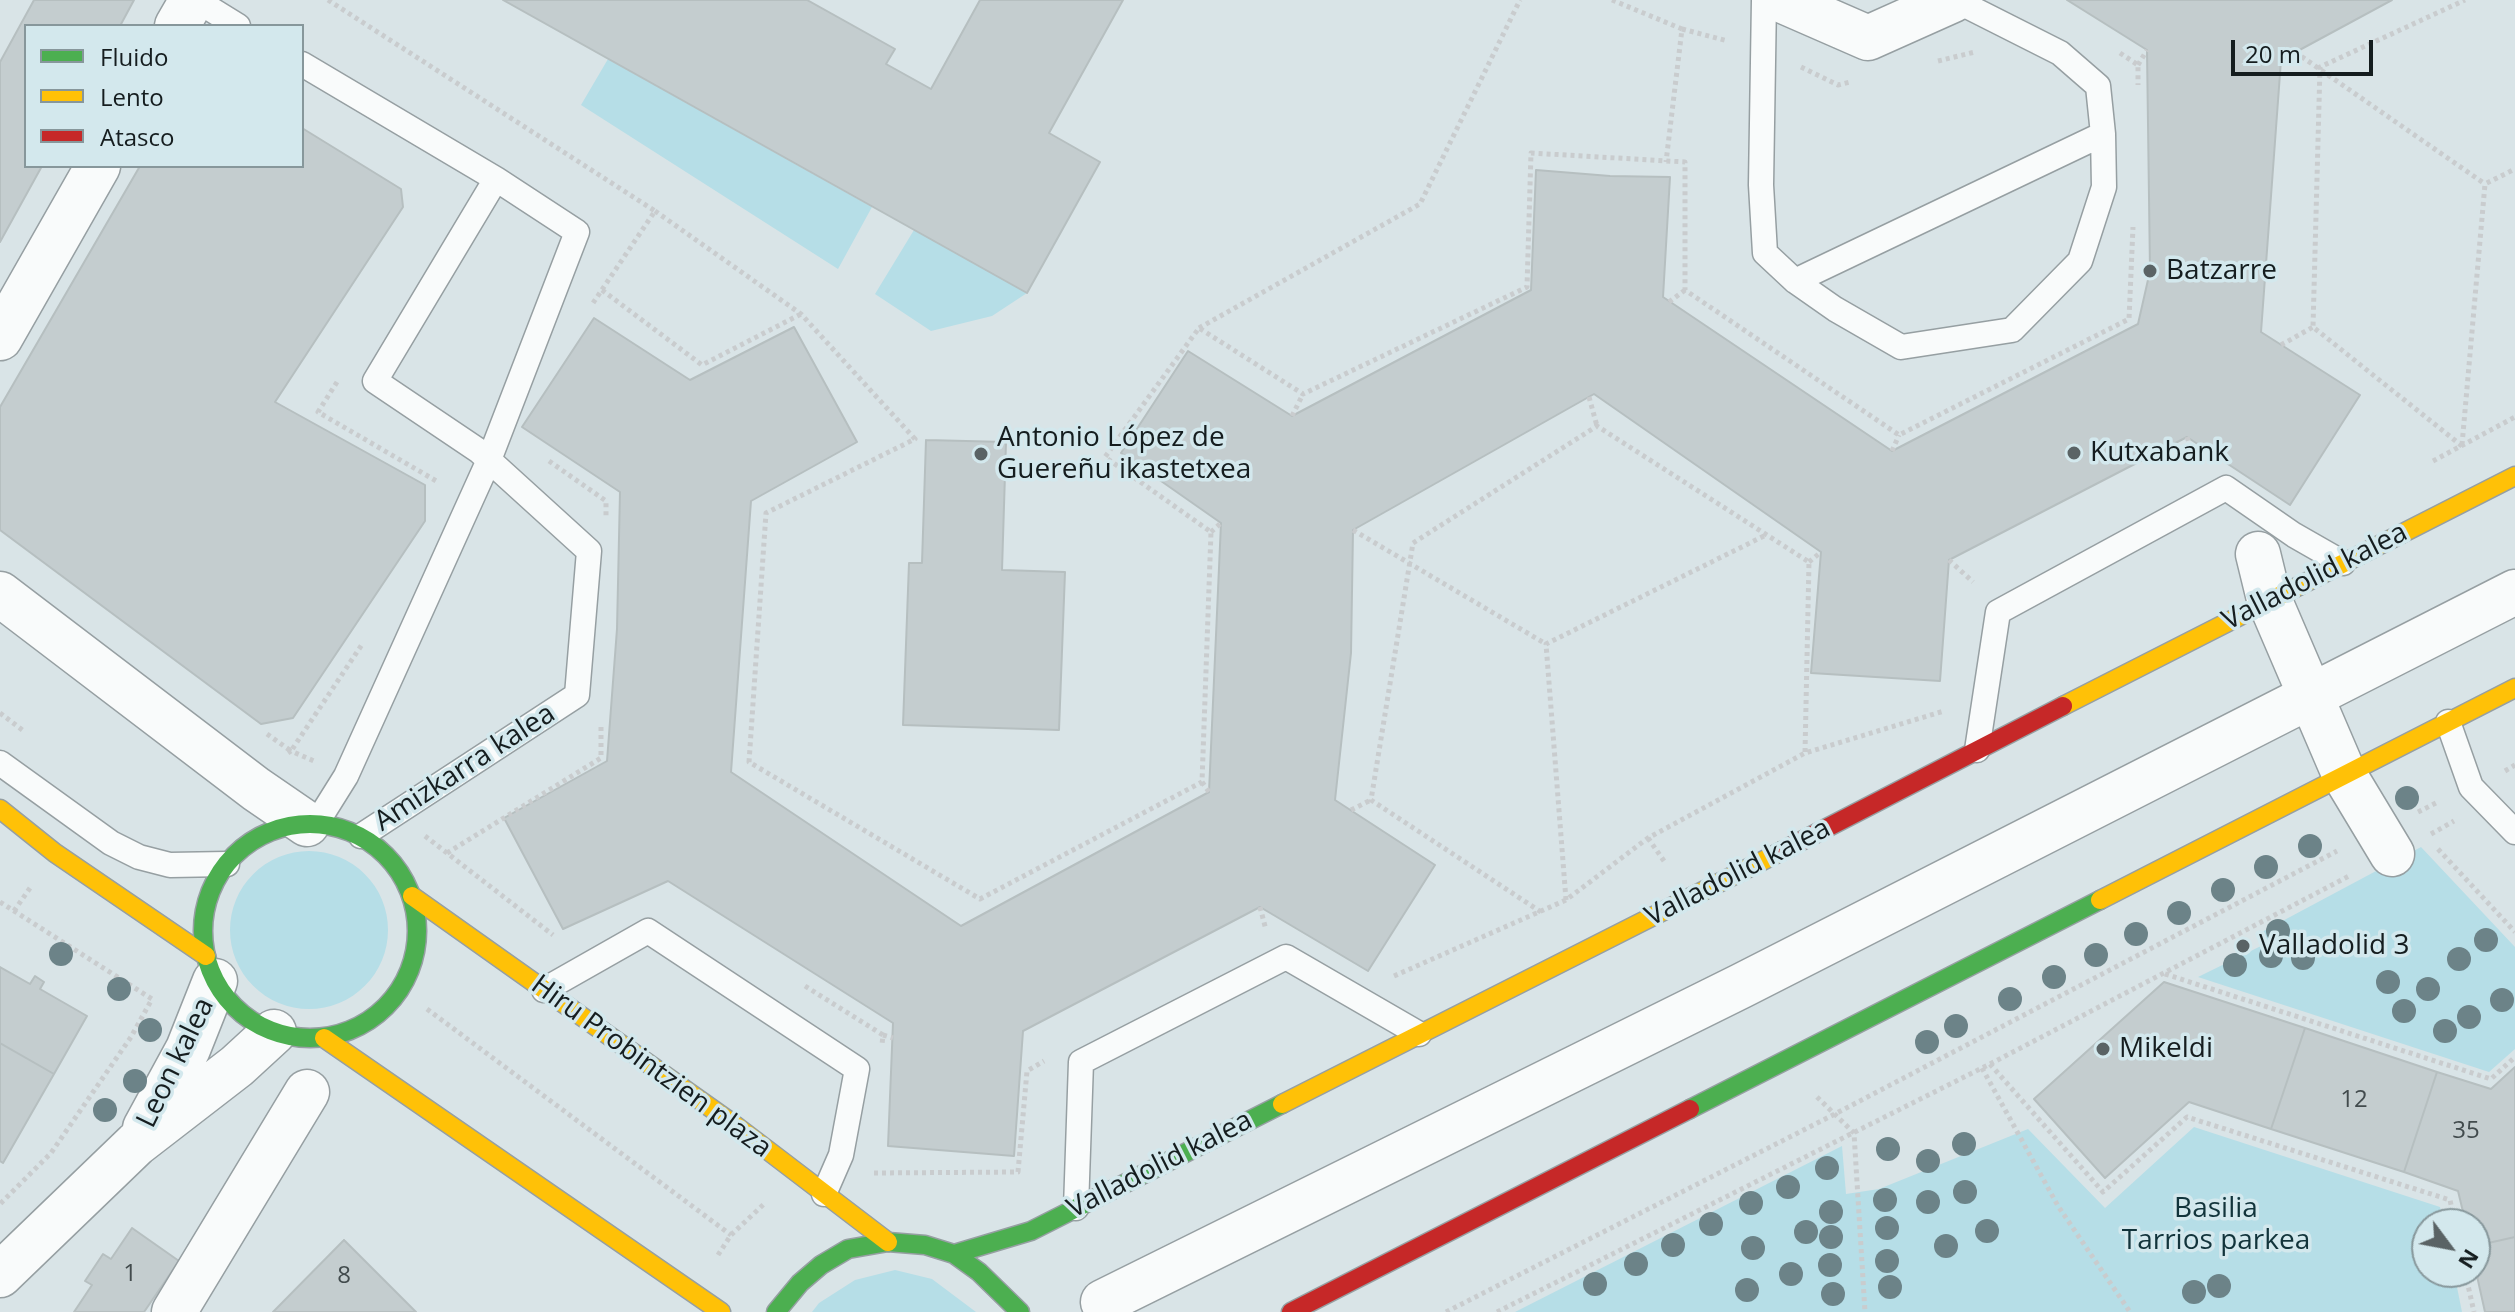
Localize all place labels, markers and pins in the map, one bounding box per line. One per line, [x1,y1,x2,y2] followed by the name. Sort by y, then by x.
[2166,254,2277,288] place label: Batzarre
[2141,262,2159,280] marker: Batzarre
[997,421,1251,487] place label: Antonio López de Guereñu ikastetxea
[2090,436,2229,470] place label: Kutxabank
[2065,444,2083,462] marker: Kutxabank
[972,445,990,463] marker: Antonio López de Guereñu ikastetxea
[2259,929,2409,963] place label: Valladolid 3
[2234,937,2252,955] marker: Valladolid 3
[2119,1032,2213,1066] place label: Mikeldi
[2094,1040,2112,1058] marker: Mikeldi

